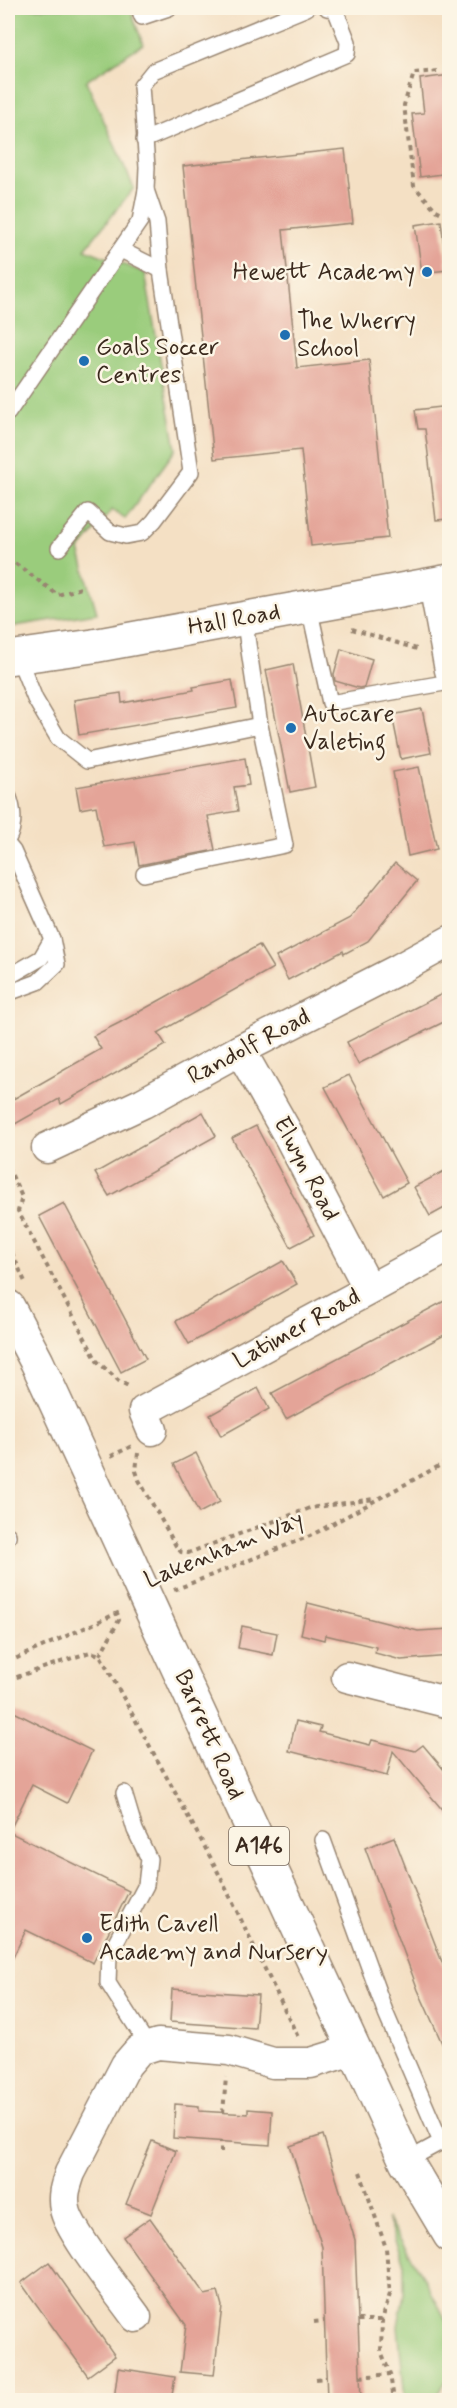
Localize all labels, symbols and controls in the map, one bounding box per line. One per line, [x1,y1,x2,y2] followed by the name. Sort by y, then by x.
[233,257,415,288] place label: Hewett Academy
[420,265,434,279] marker: Hewett Academy
[297,306,416,365] place label: The Wherry School
[278,328,292,342] marker: The Wherry School
[96,332,219,391] place label: Goals Soccer Centres
[77,354,91,368] marker: Goals Soccer Centres
[185,597,283,643] street label: Hall Road
[303,699,395,761] place label: Autocare Valeting
[284,721,298,735] marker: Autocare Valeting
[182,1002,316,1092] street label: Randolf Road
[266,1112,346,1226] street label: Elwyn Road
[228,1281,366,1377] street label: Latimer Road
[140,1504,308,1596] street label: Lakenham Way
[167,1665,251,1805] street label: Barrett Road
[229,1827,289,1865] road number: A146
[99,1909,328,1968] place label: Edith Cavell Academy and Nursery
[80,1931,94,1945] marker: Edith Cavell Academy and Nursery

